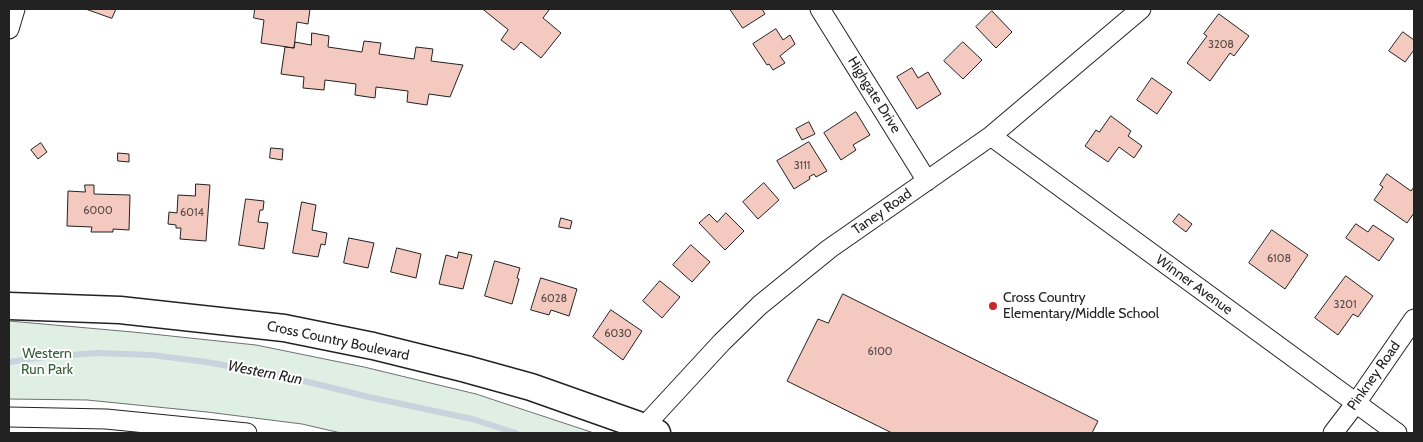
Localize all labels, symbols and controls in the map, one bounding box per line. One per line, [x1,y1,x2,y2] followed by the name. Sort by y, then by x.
[1208,38,1234,52] house number: 3208
[844,54,904,136] street label: Highgate Drive
[794,159,810,173] house number: 3111
[849,185,915,239] street label: Taney Road
[83,204,113,218] house number: 6000
[180,206,204,220] house number: 6014
[1152,251,1236,319] street label: Winner Avenue
[1267,252,1291,266] house number: 6108
[1003,290,1159,322] place label: Cross Country Elementary/Middle School
[541,292,567,306] house number: 6028
[1334,298,1356,312] house number: 3201
[987,300,999,312] marker: Cross Country Elementary/Middle School
[265,318,411,364] street label: Cross Country Boulevard
[604,327,632,341] house number: 6030
[1344,338,1404,414] street label: Pinkney Road
[867,345,893,359] house number: 6100
[21,346,73,378] park label: Western Run Park
[226,357,304,389] water label: Western Run

